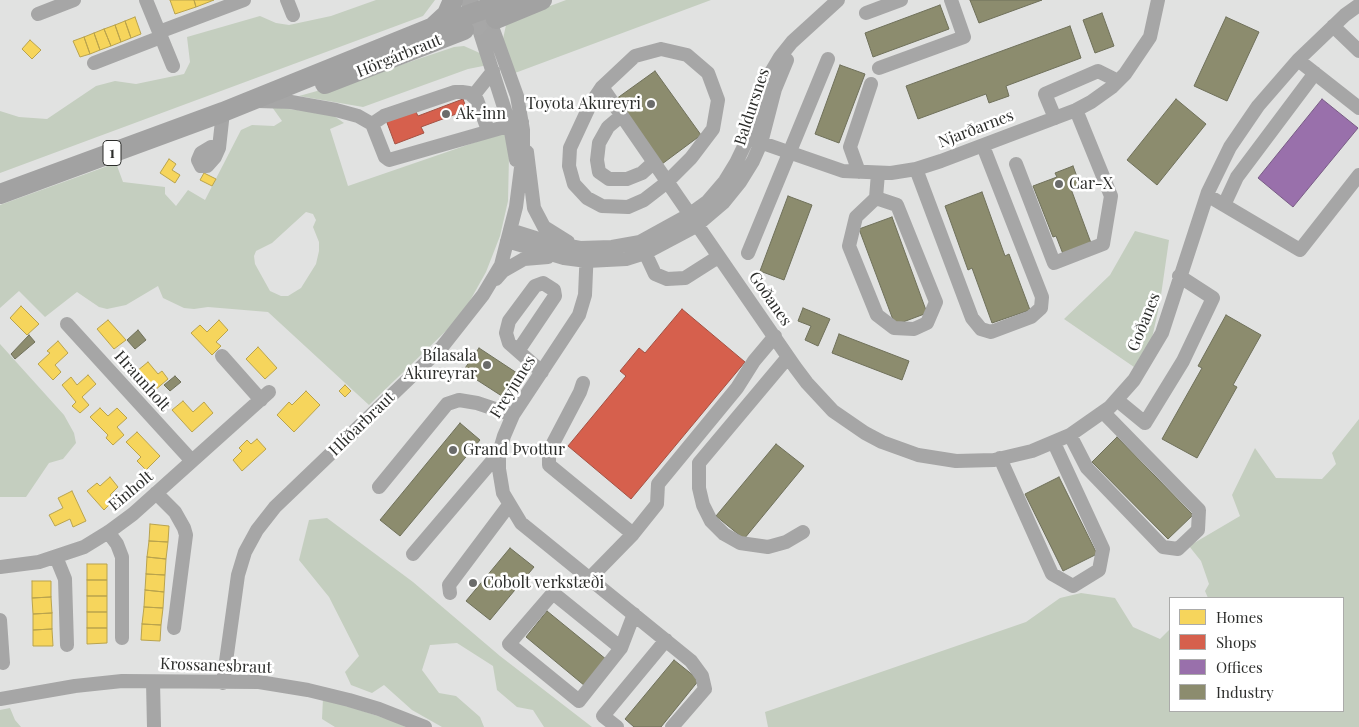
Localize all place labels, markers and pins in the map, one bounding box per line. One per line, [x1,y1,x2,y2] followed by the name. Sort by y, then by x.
[526,94,641,114] place label: Toyota Akureyri
[645,98,657,110] marker: Toyota Akureyri
[456,104,506,124] place label: Ak-inn
[440,108,452,120] marker: Ak-inn
[1069,174,1113,194] place label: Car-X
[1053,178,1065,190] marker: Car-X
[404,346,477,384] place label: Bílasala Akureyrar
[481,359,493,371] marker: Bílasala Akureyrar
[463,440,565,460] place label: Grand Þvottur
[447,444,459,456] marker: Grand Þvottur
[483,573,604,593] place label: Cobolt verkstæði
[467,577,479,589] marker: Cobolt verkstæði

